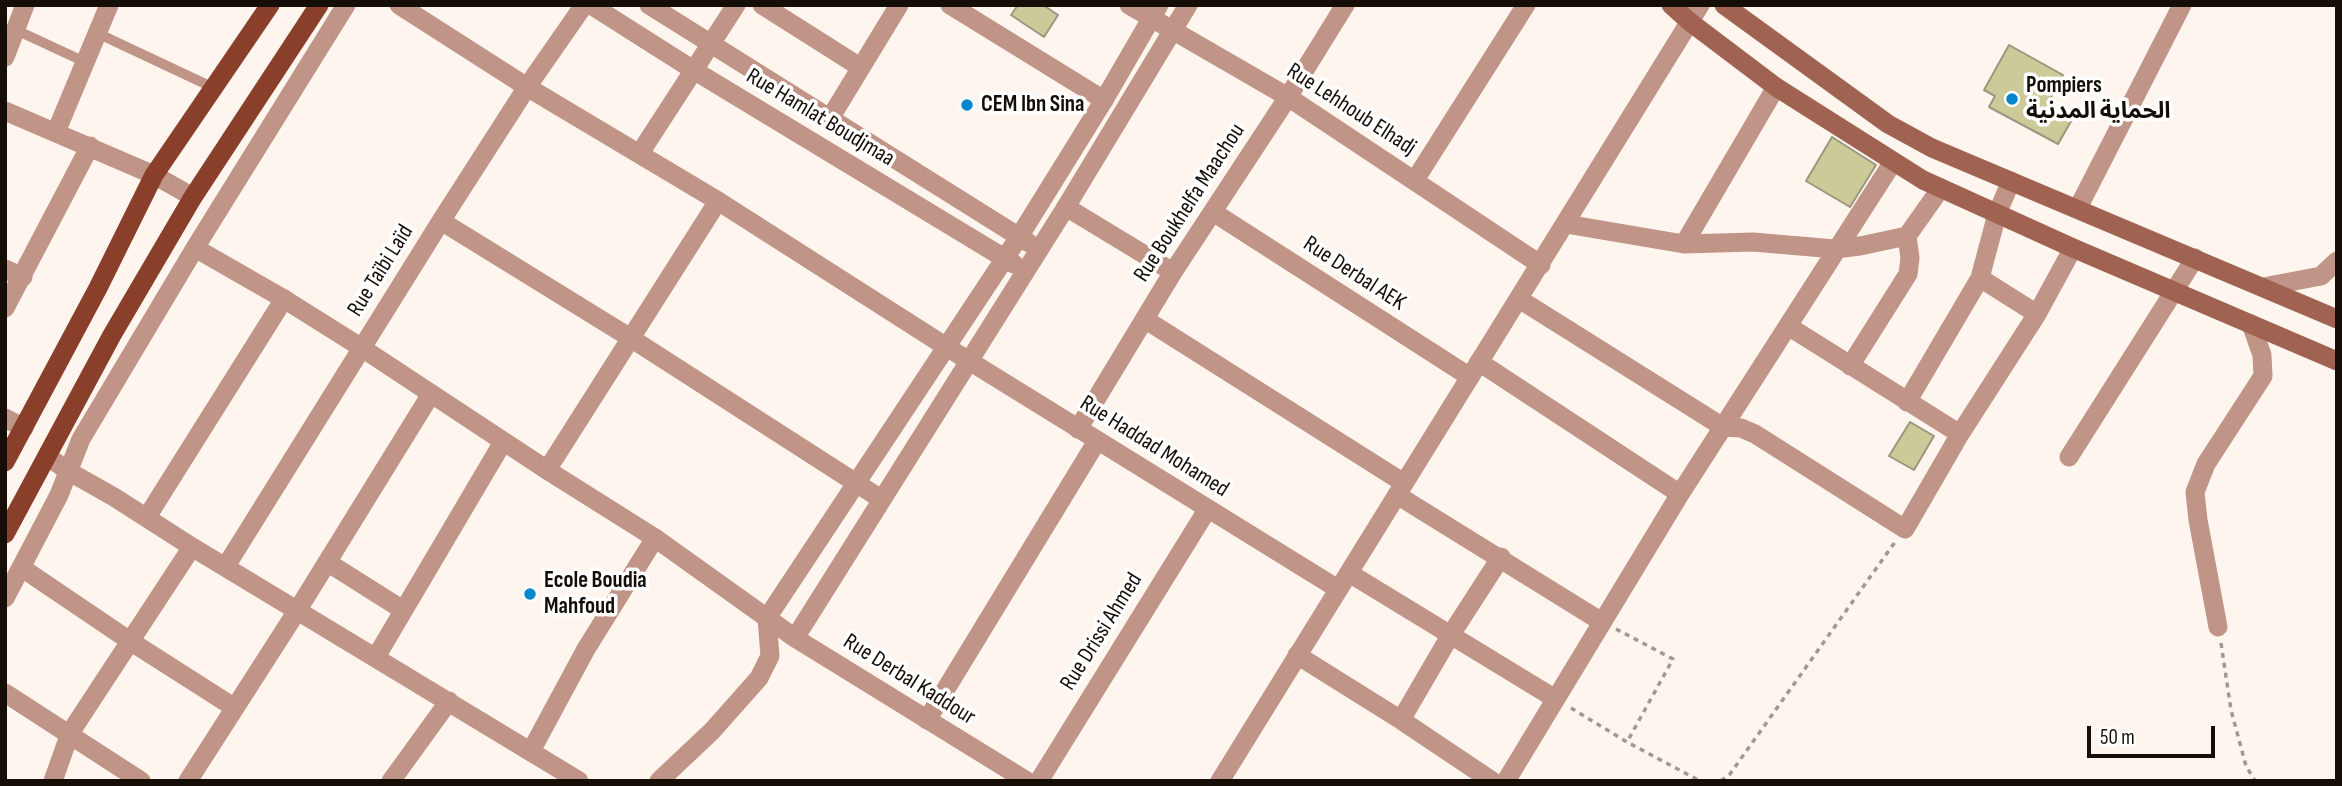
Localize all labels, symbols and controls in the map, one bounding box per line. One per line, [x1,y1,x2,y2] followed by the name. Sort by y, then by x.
[1281,58,1421,162] street label: Rue Lehhoub Elhadj
[741,63,899,173] street label: Rue Hamlat Boudjmaa
[2026,72,2171,126] place label: Pompiers الحماية المدنية
[981,91,1084,119] place label: CEM Ibn Sina
[2004,91,2020,107] marker: Pompiers الحماية المدنية
[959,97,975,113] marker: CEM Ibn Sina
[1129,119,1251,287] street label: Rue Boukhelfa Maachou
[342,220,420,322] street label: Rue Taïbi Laïd
[1298,231,1410,317] street label: Rue Derbal AEK
[1074,390,1234,504] street label: Rue Haddad Mohamed
[544,567,647,621] place label: Ecole Boudia Mahfoud
[1055,568,1149,696] street label: Rue Drissi Ahmed
[522,586,538,602] marker: Ecole Boudia Mahfoud
[838,628,980,732] street label: Rue Derbal Kaddour
[2090,712,2218,756] scale bar
[2100,725,2135,750] text: 50 m

